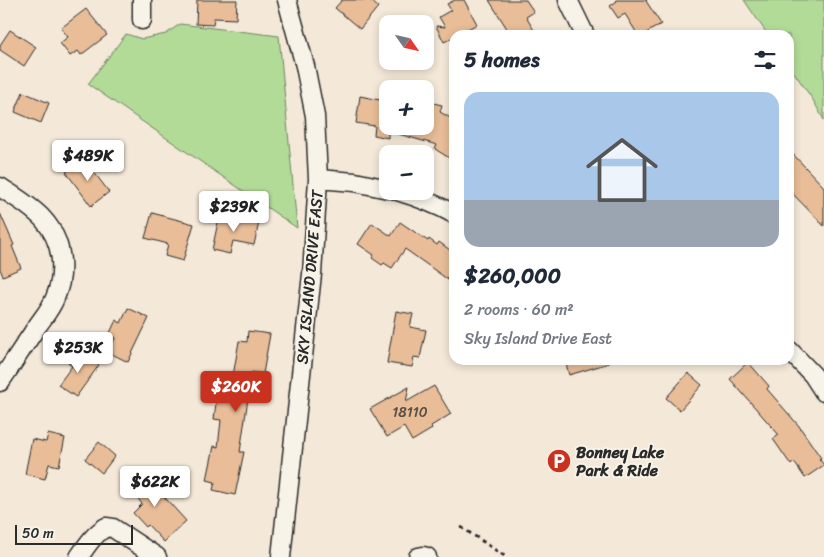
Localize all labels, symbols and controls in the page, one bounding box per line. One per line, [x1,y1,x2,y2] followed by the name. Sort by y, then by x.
[379,15,434,70] north arrow
[379,15,434,200] map controls
[464,41,540,79] text: 5 homes
[751,46,779,74] icon: filters
[379,80,434,135] button: +
[577,125,667,215] icon: home
[53,140,123,182] pin: $489K
[63,141,113,170] text: $489K
[379,145,434,200] button: −
[287,188,332,365] street label: SKY ISLAND DRIVE EAST
[199,190,269,233] pin: $239K
[210,192,258,221] text: $239K
[464,257,561,295] text: $260,000
[464,295,574,324] text: 2 rooms · 60 m²
[464,324,612,353] text: Sky Island Drive East
[43,332,113,374] pin: $253K
[54,333,102,362] text: $253K
[201,370,271,413] pin: $260K
[212,372,260,401] text: $260K
[392,400,428,425] house number: 18110
[576,438,665,485] place label: Bonney Lake Park & Ride
[546,448,572,474] parking icon: Bonney Lake Park & Ride
[120,466,190,508] pin: $622K
[131,467,179,496] text: $622K
[22,521,54,546] text: 50 m
[15,522,132,545] scale bar

